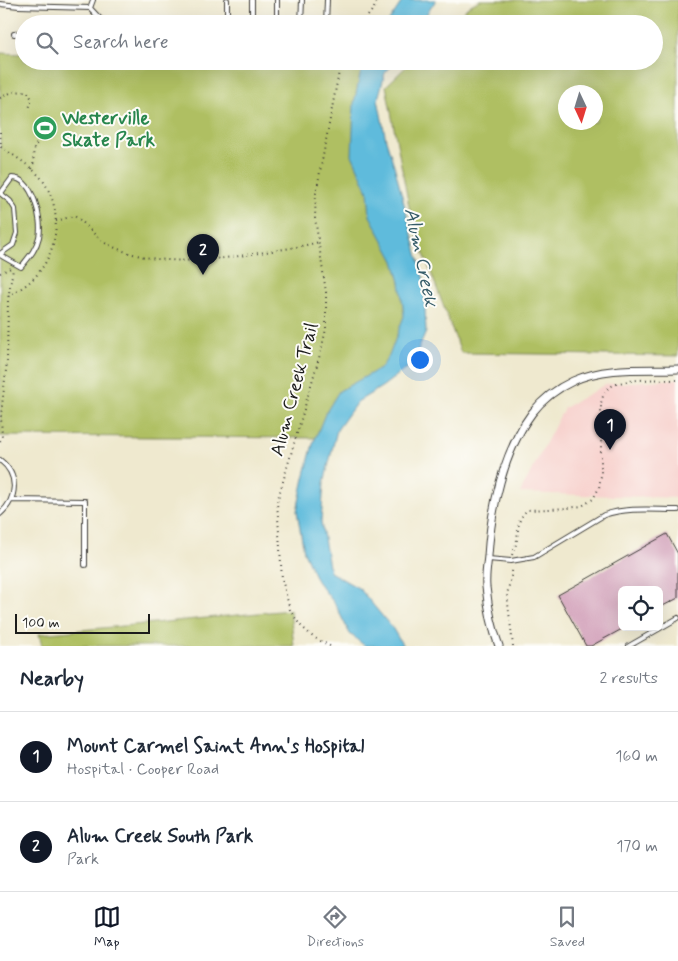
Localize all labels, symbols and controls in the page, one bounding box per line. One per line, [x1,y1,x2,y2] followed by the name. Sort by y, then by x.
[15,15,663,70] search box
[33,29,61,57] icon: search
[73,30,169,55] text: Search here
[558,85,603,130] north arrow
[61,106,156,153] place label: Westerville Skate Park
[32,115,58,141] sports icon: Westerville Skate Park
[397,205,444,310] water label: Alum Creek
[187,234,219,275] pin: 2
[265,319,324,459] street label: Alum Creek Trail
[407,347,433,373] your location
[594,409,626,450] pin: 1
[618,586,663,631] map controls
[618,586,663,631] button: locate
[15,611,150,634] scale bar
[22,614,60,632] text: 100 m
[20,665,84,693] text: Nearby
[600,668,658,689] text: 2 results
[67,734,364,759] text: Mount Carmel Saint Ann's Hospital
[32,746,40,767] text: 1
[615,746,658,767] text: 160 m
[67,759,219,780] text: Hospital · Cooper Road
[67,824,253,849] text: Alum Creek South Park
[32,836,40,857] text: 2
[616,836,658,857] text: 170 m
[67,849,99,870] text: Park
[93,903,121,951] tab: Map
[307,903,364,951] tab: Directions
[550,903,585,951] tab: Saved

